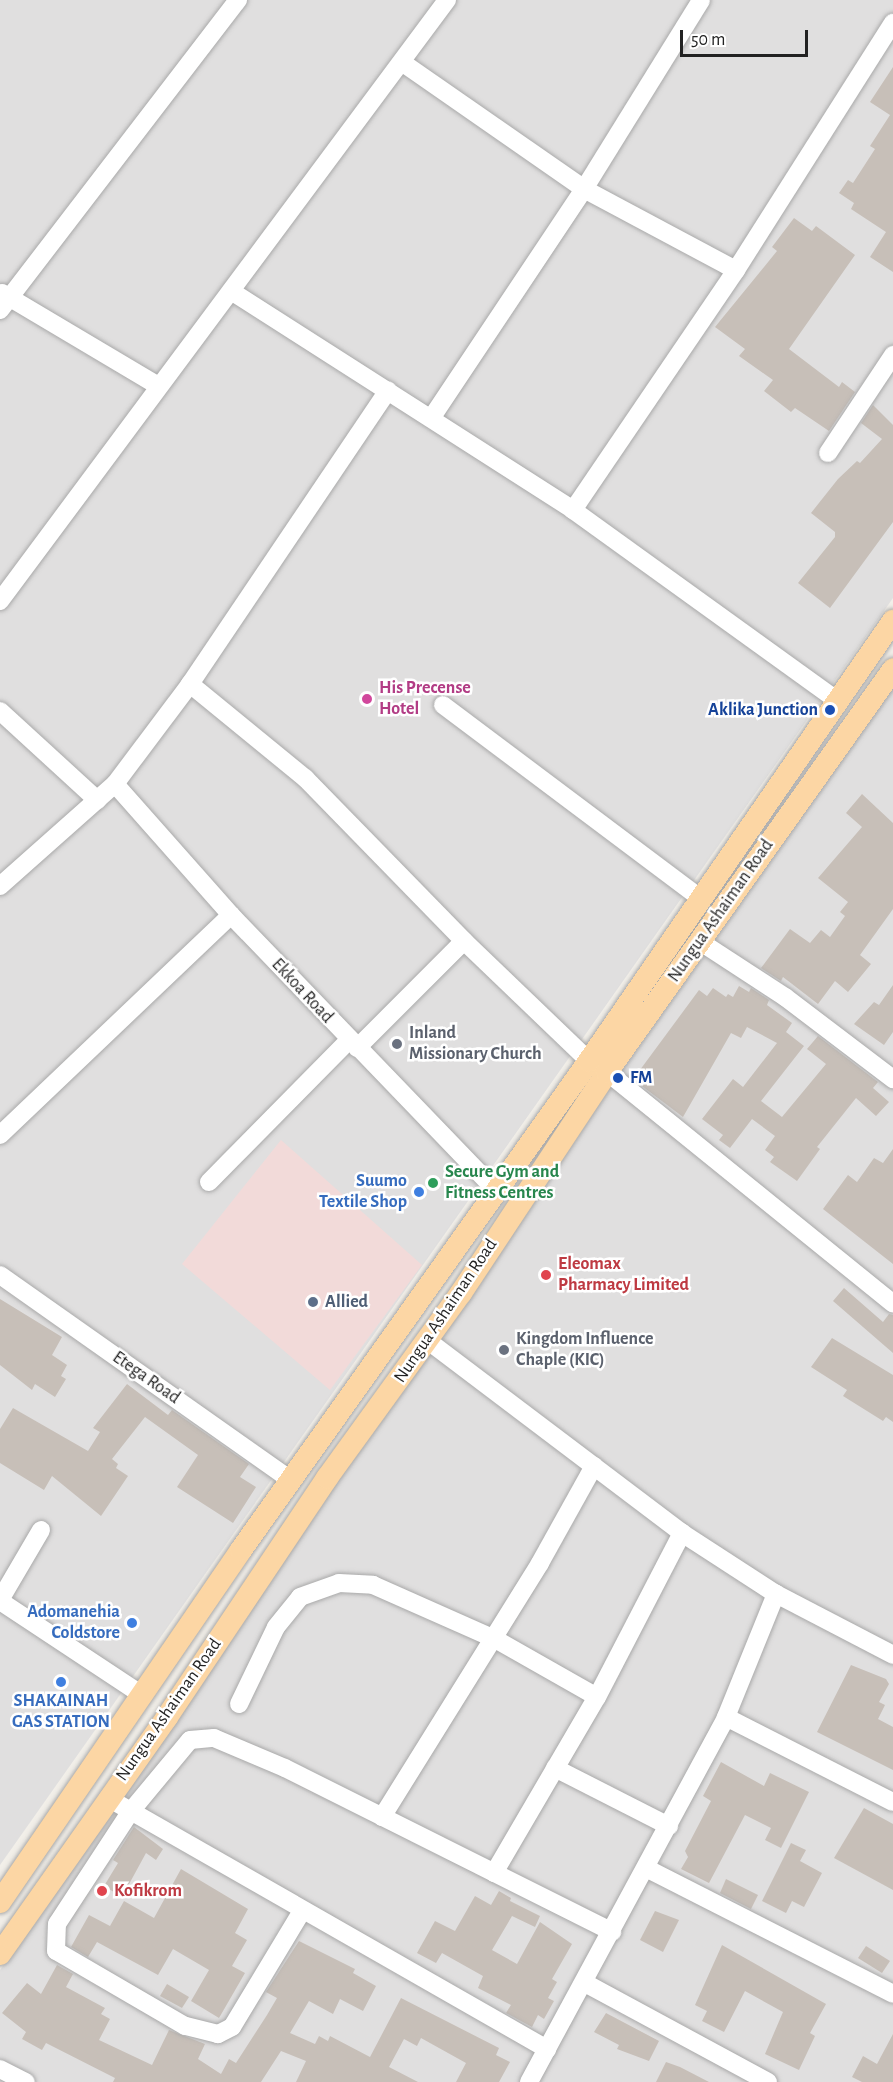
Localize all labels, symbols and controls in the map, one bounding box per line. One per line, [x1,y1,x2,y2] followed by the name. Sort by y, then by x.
[683,18,810,56] scale bar
[691,31,725,49] text: 50 m
[379,678,471,720] place label: His Precense Hotel
[360,692,374,706] marker: His Precense Hotel
[708,699,818,721] place label: Aklika Junction
[823,703,837,717] marker: Aklika Junction
[664,835,778,987] street label: Nungua Ashaiman Road
[267,954,337,1028] street label: Ekkoa Road
[409,1023,542,1066] place label: Inland Missionary Church
[390,1037,404,1051] marker: Inland Missionary Church
[630,1067,652,1089] place label: FM
[611,1071,625,1085] marker: FM
[445,1162,559,1204] place label: Secure Gym and Fitness Centres
[319,1171,407,1214] place label: Suumo Textile Shop
[426,1176,440,1190] marker: Secure Gym and Fitness Centres
[412,1185,426,1199] marker: Suumo Textile Shop
[390,1235,502,1387] street label: Nungua Ashaiman Road
[558,1254,689,1296] place label: Eleomax Pharmacy Limited
[539,1268,553,1282] marker: Eleomax Pharmacy Limited
[325,1291,368,1313] place label: Allied
[306,1295,320,1309] marker: Allied
[516,1329,654,1372] place label: Kingdom Influence Chaple (KIC)
[497,1343,511,1357] marker: Kingdom Influence Chaple (KIC)
[108,1347,184,1409] street label: Etega Road
[27,1602,120,1644] place label: Adomanehia Coldstore
[125,1616,139,1630] marker: Adomanehia Coldstore
[112,1634,226,1786] street label: Nungua Ashaiman Road
[54,1675,68,1689] marker: SHAKAINAH GAS STATION
[12,1691,110,1734] place label: SHAKAINAH GAS STATION
[114,1880,182,1902] place label: Kofikrom
[95,1884,109,1898] marker: Kofikrom

